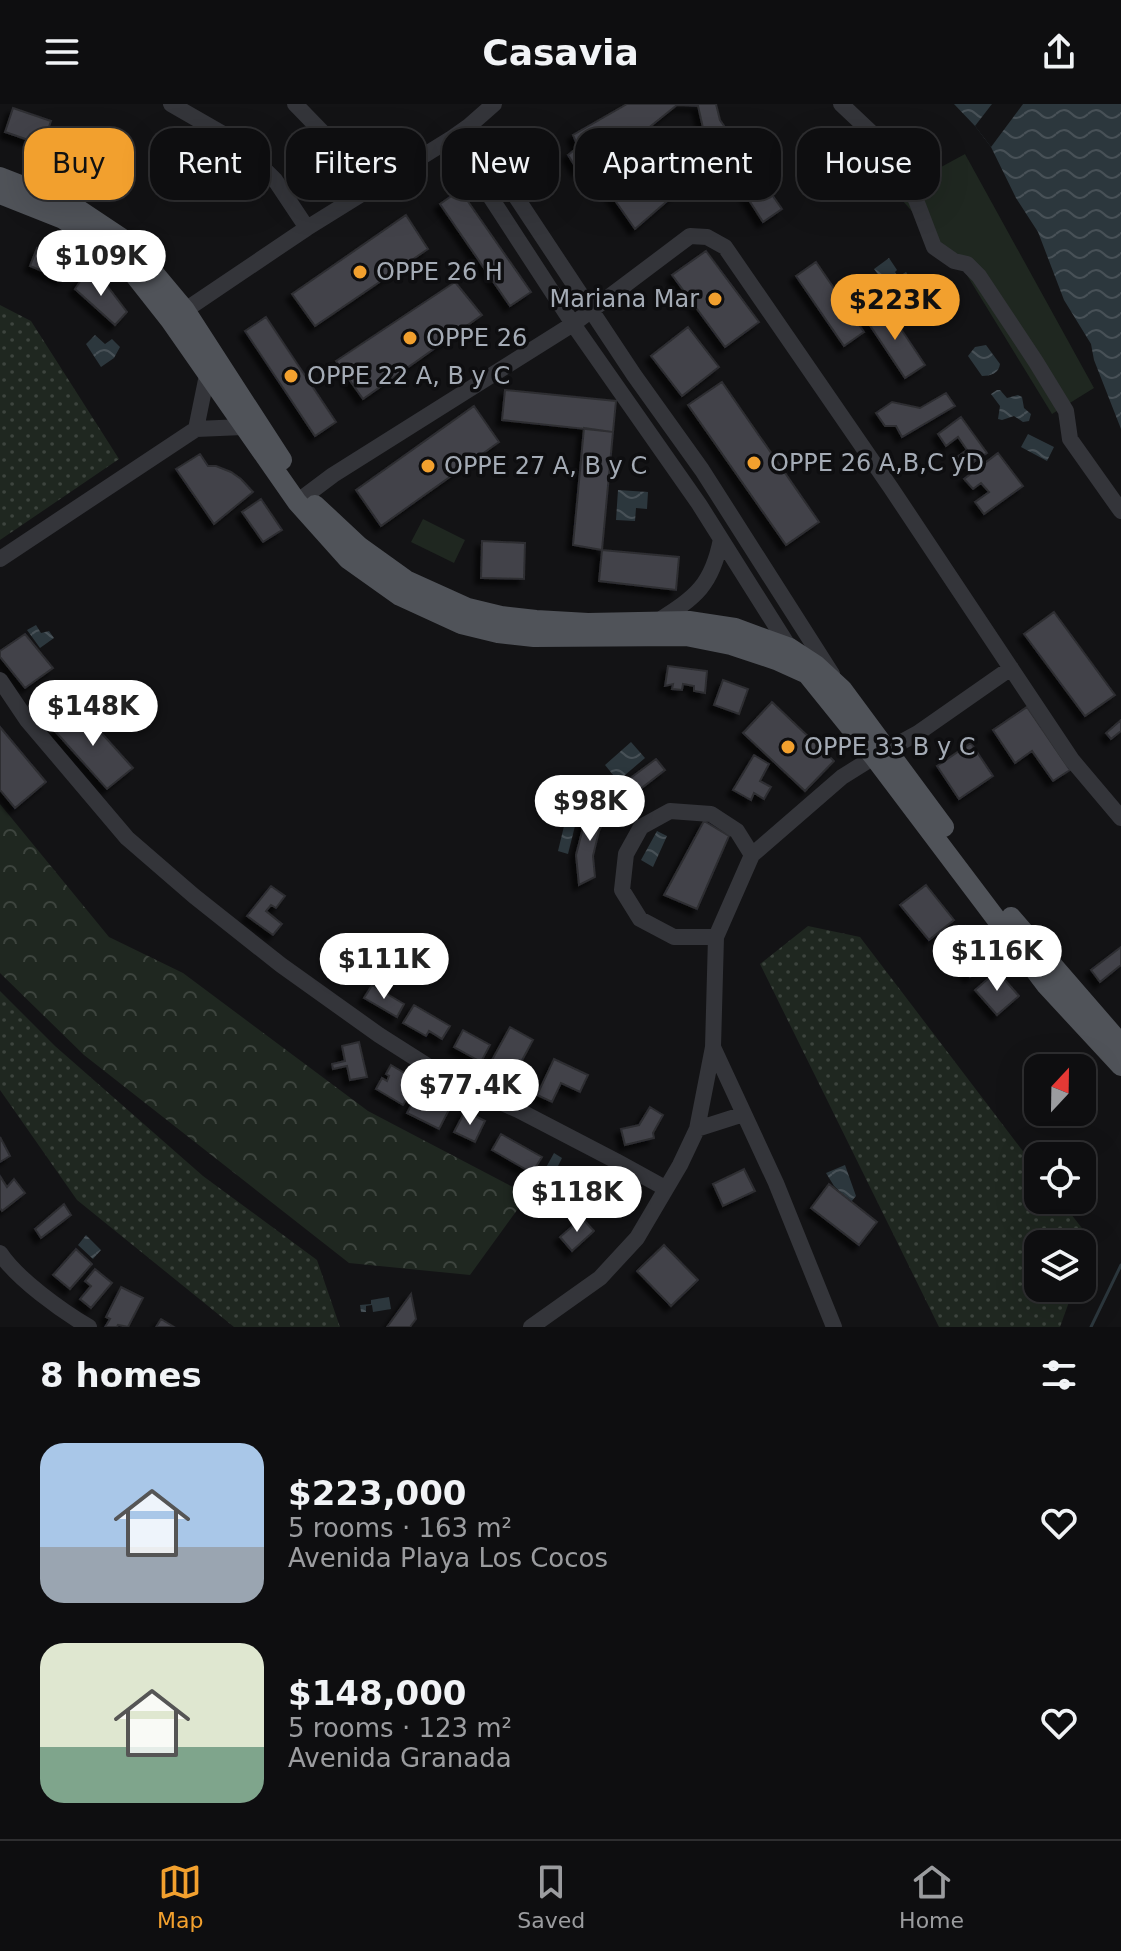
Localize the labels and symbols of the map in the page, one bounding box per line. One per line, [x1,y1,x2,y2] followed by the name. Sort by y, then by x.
[45,230,157,298] pin: $109K
[376,258,503,286] place label: OPPE 26 H
[351,263,369,281] marker: OPPE 26 H
[839,274,951,342] pin: $223K
[550,285,699,313] place label: Mariana Mar
[706,290,724,308] marker: Mariana Mar
[426,324,527,352] place label: OPPE 26
[401,329,419,347] marker: OPPE 26
[307,362,510,390] place label: OPPE 22 A, B y C
[282,367,300,385] marker: OPPE 22 A, B y C
[770,449,984,477] place label: OPPE 26 A,B,C yD
[444,452,647,480] place label: OPPE 27 A, B y C
[745,454,763,472] marker: OPPE 26 A,B,C yD
[419,457,437,475] marker: OPPE 27 A, B y C
[37,680,149,748] pin: $148K
[804,733,975,761] place label: OPPE 33 B y C
[779,738,797,756] marker: OPPE 33 B y C
[543,775,637,843] pin: $98K
[941,925,1053,993] pin: $116K
[328,933,440,1001] pin: $111K
[1024,1054,1096,1126] north arrow
[405,1059,535,1127] pin: $77.4K
[521,1166,633,1234] pin: $118K

